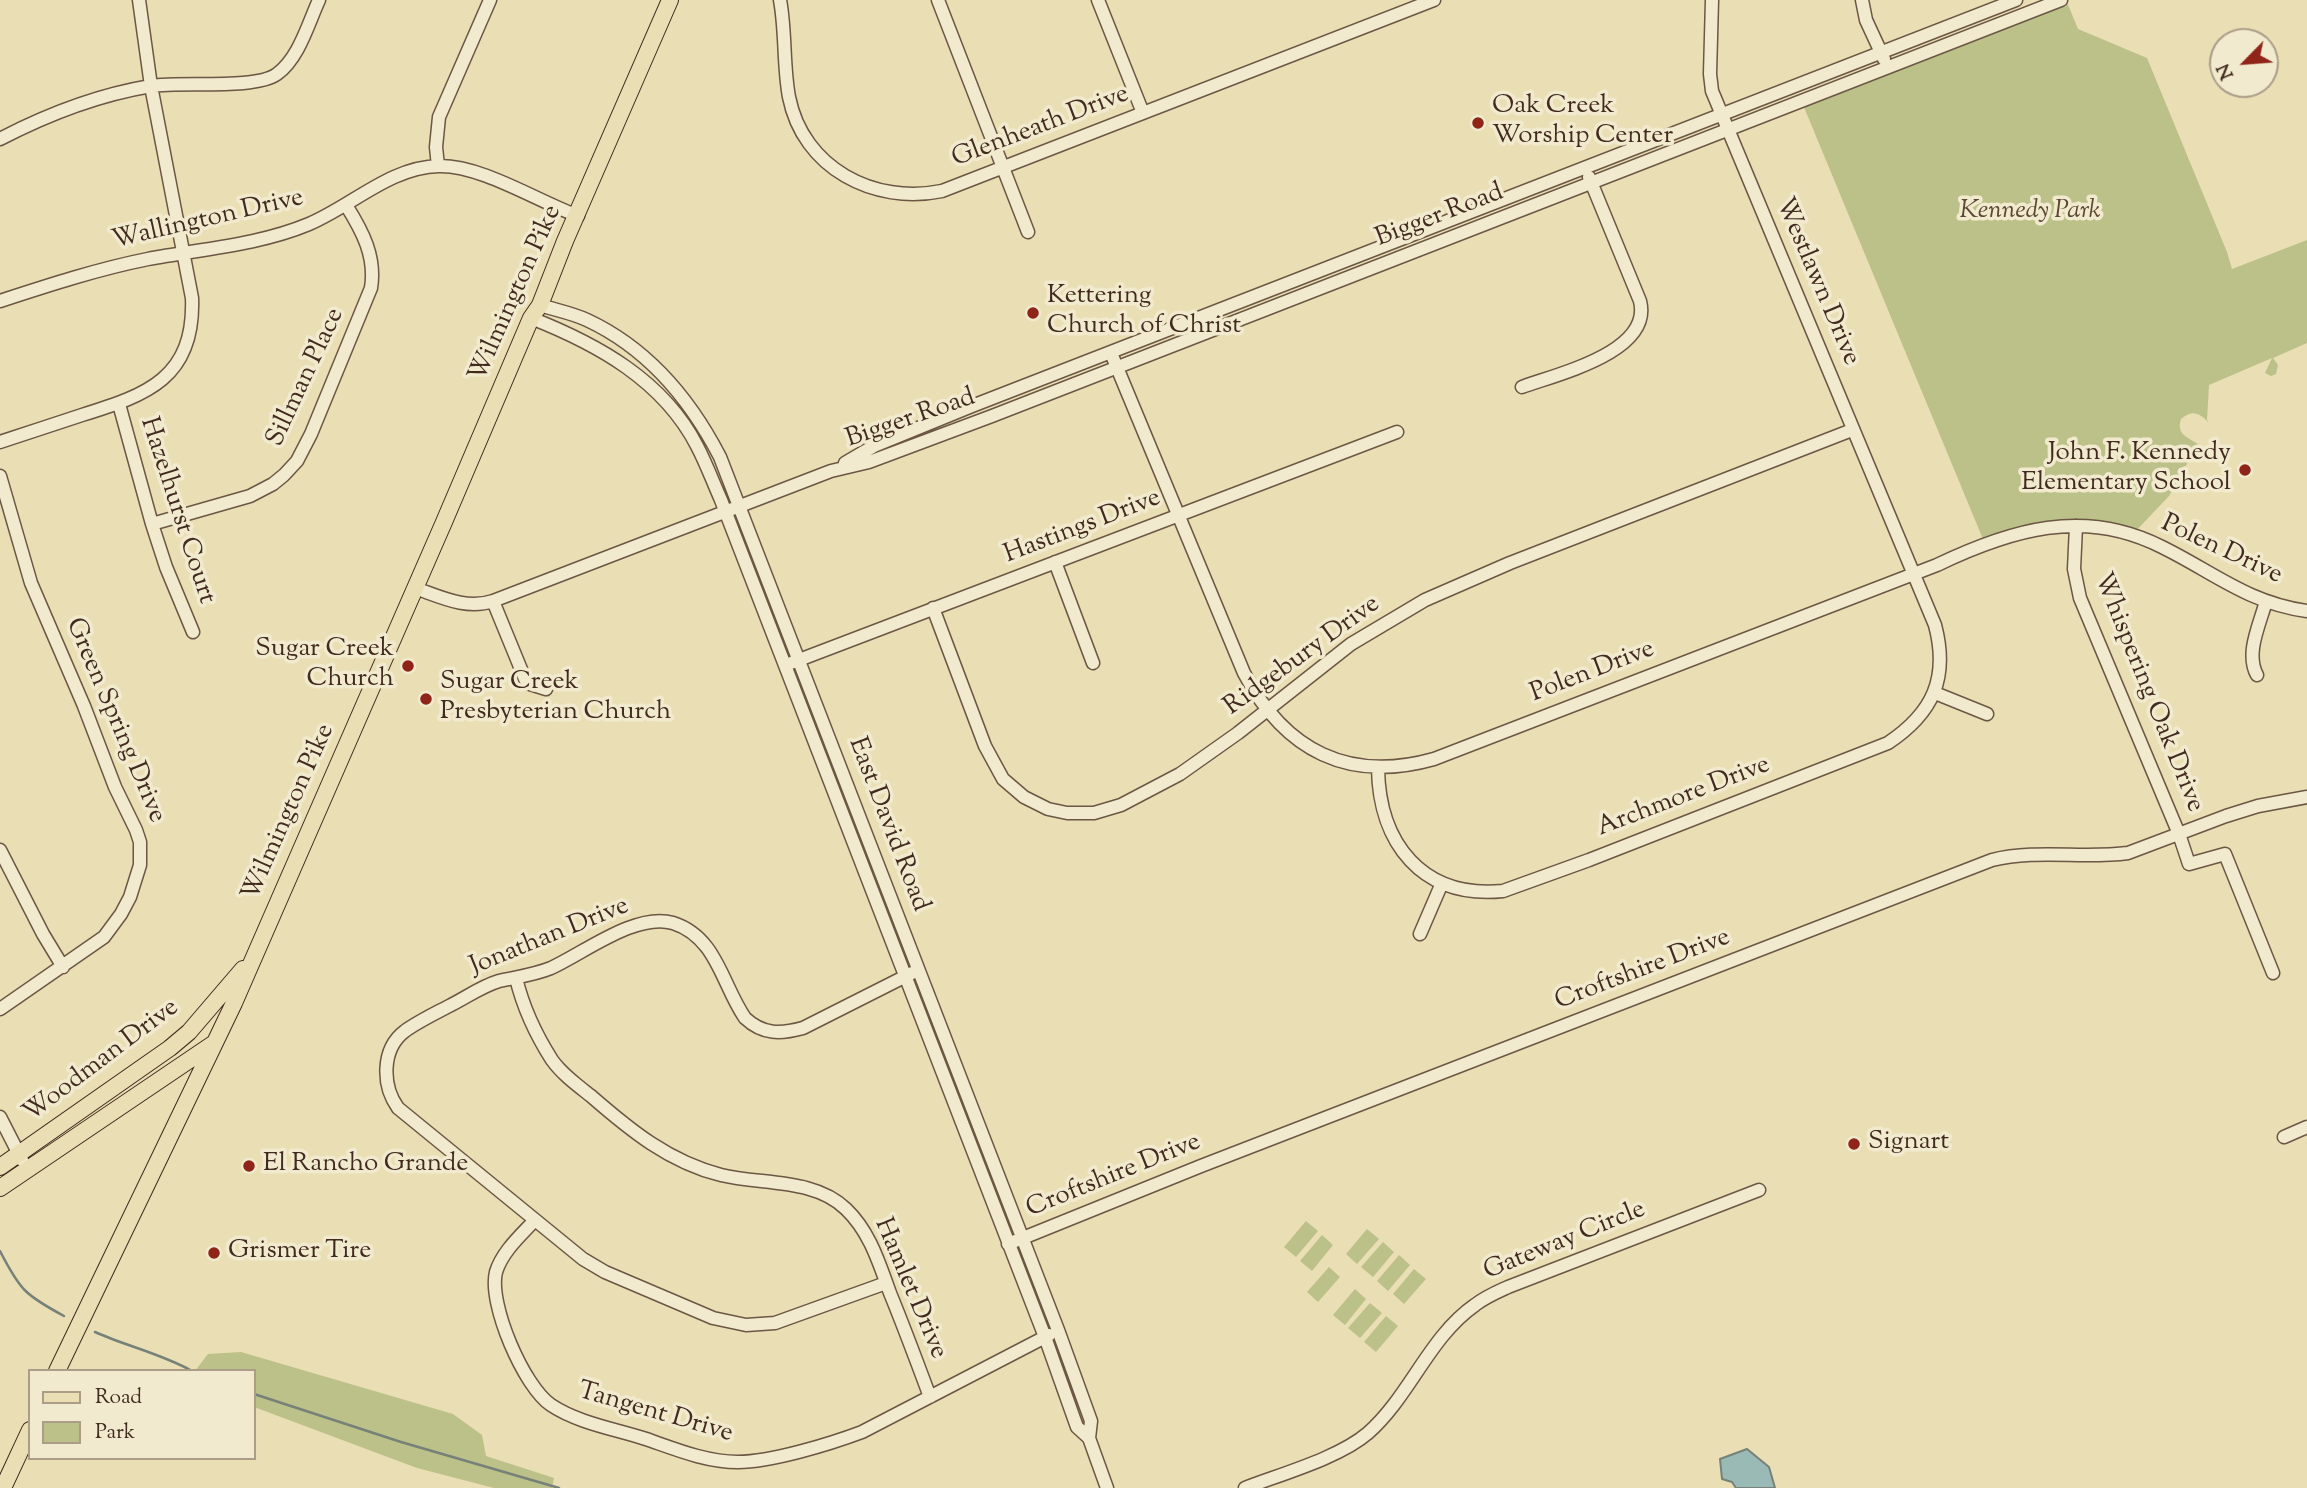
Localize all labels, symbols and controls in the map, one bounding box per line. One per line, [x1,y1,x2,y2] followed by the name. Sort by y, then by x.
[2209,28,2279,98] north arrow
[2211,59,2242,84] text: N
[948,80,1134,176] street label: Glenheath Drive
[1492,92,1673,154] place label: Oak Creek Worship Center
[1470,115,1486,131] marker: Oak Creek Worship Center
[1372,178,1508,256] street label: Bigger Road
[109,184,307,258] street label: Wallington Drive
[1767,193,1865,371] street label: Westlawn Drive
[1959,197,2101,229] park label: Kennedy Park
[464,201,570,387] street label: Wilmington Pike
[1047,282,1241,344] place label: Kettering Church of Christ
[261,304,353,452] street label: Sillman Place
[1025,305,1041,321] marker: Kettering Church of Christ
[842,383,980,457] street label: Bigger Road
[131,414,221,608] street label: Hazelhurst Court
[2021,439,2231,500] place label: John F. Kennedy Elementary School
[2237,462,2253,478] marker: John F. Kennedy Elementary School
[1000,484,1166,572] street label: Hastings Drive
[2155,509,2287,593] street label: Polen Drive
[2085,569,2209,817] street label: Whispering Oak Drive
[1219,590,1387,724] street label: Ridgebury Drive
[57,614,171,828] street label: Green Spring Drive
[255,635,394,696] place label: Sugar Creek Church
[1527,635,1659,711] street label: Polen Drive
[400,658,416,674] marker: Sugar Creek Church
[440,668,671,730] place label: Sugar Creek Presbyterian Church
[418,691,434,707] marker: Sugar Creek Presbyterian Church
[237,720,343,906] street label: Wilmington Pike
[839,733,935,917] street label: East David Road
[1593,751,1775,845] street label: Archmore Drive
[466,892,634,984] street label: Jonathan Drive
[1551,923,1735,1019] street label: Croftshire Drive
[18,993,186,1131] street label: Woodman Drive
[1022,1128,1206,1226] street label: Croftshire Drive
[1868,1128,1949,1160] place label: Signart
[1846,1136,1862,1152] marker: Signart
[263,1150,468,1182] place label: El Rancho Grande
[241,1158,257,1174] marker: El Rancho Grande
[1480,1195,1650,1289] street label: Gateway Circle
[865,1214,953,1364] street label: Hamlet Drive
[228,1237,371,1269] place label: Grismer Tire
[206,1245,222,1261] marker: Grismer Tire
[28,1369,256,1460] legend
[574,1377,736,1451] street label: Tangent Drive
[95,1383,142,1413] text: Road
[95,1418,135,1448] text: Park

